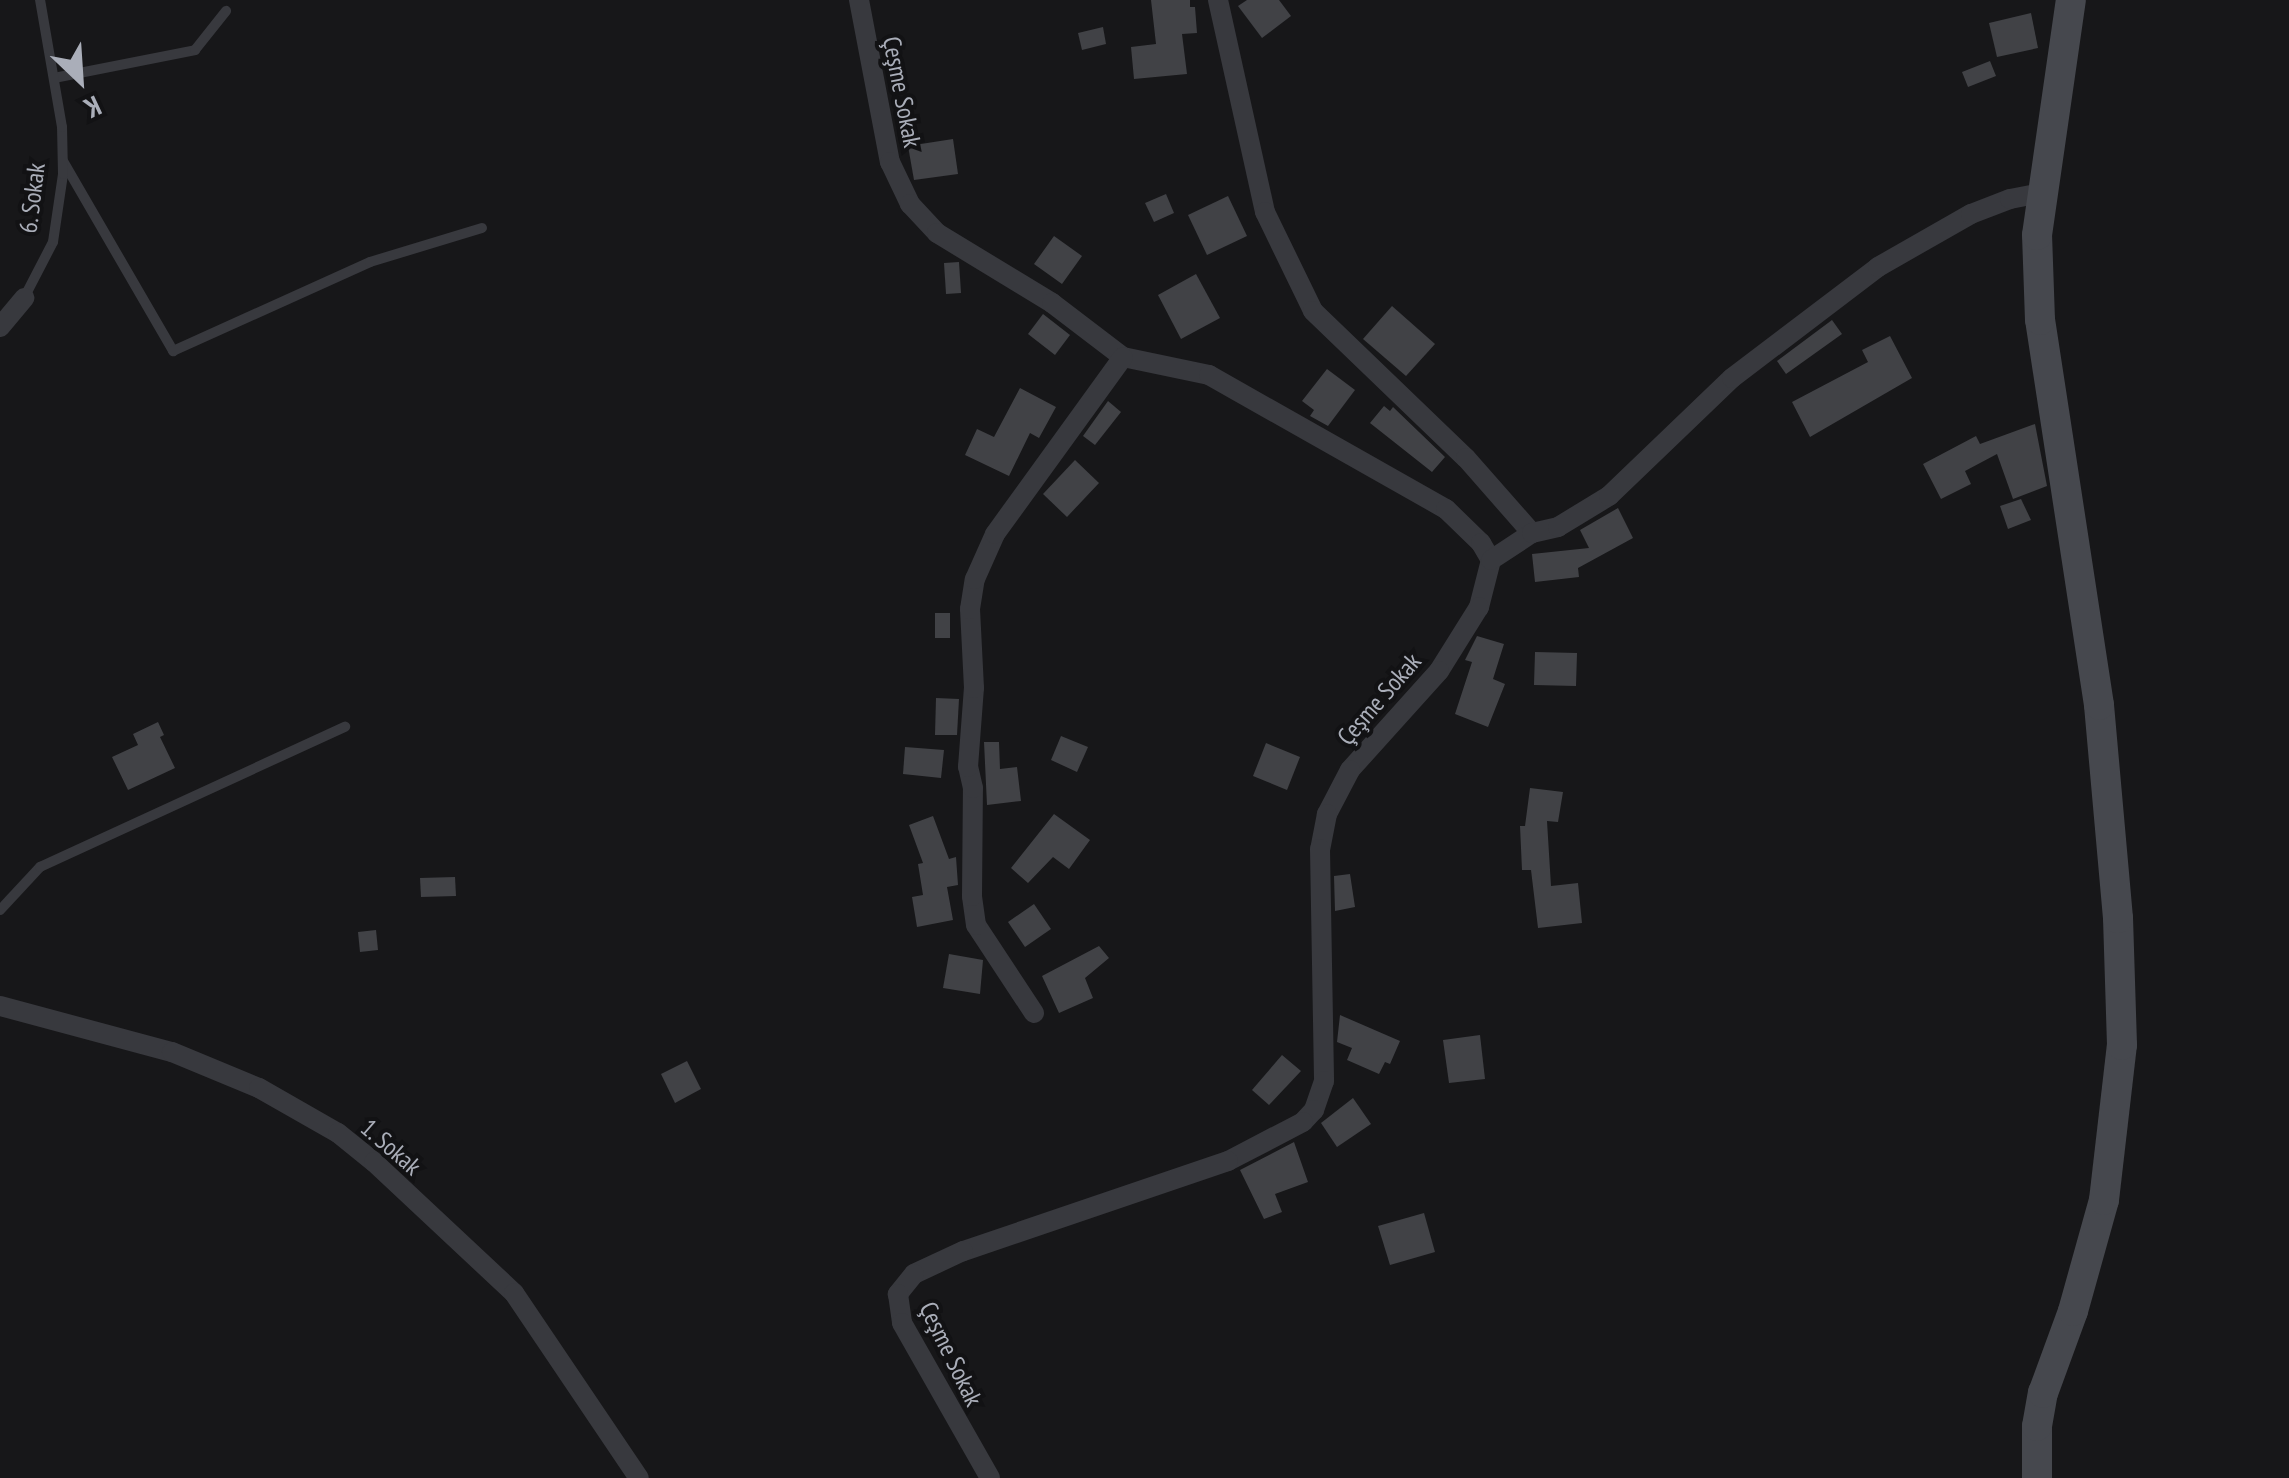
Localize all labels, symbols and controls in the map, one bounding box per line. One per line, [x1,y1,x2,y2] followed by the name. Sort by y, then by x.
[30,30,130,130] north arrow
[877,34,927,150] street label: Çeşme Sokak
[78,88,107,127] text: K
[13,160,51,236] street label: 6. Sokak
[1331,647,1427,751] street label: Çeşme Sokak
[354,1112,428,1182] street label: 1. Sokak
[913,1297,989,1411] street label: Çeşme Sokak

